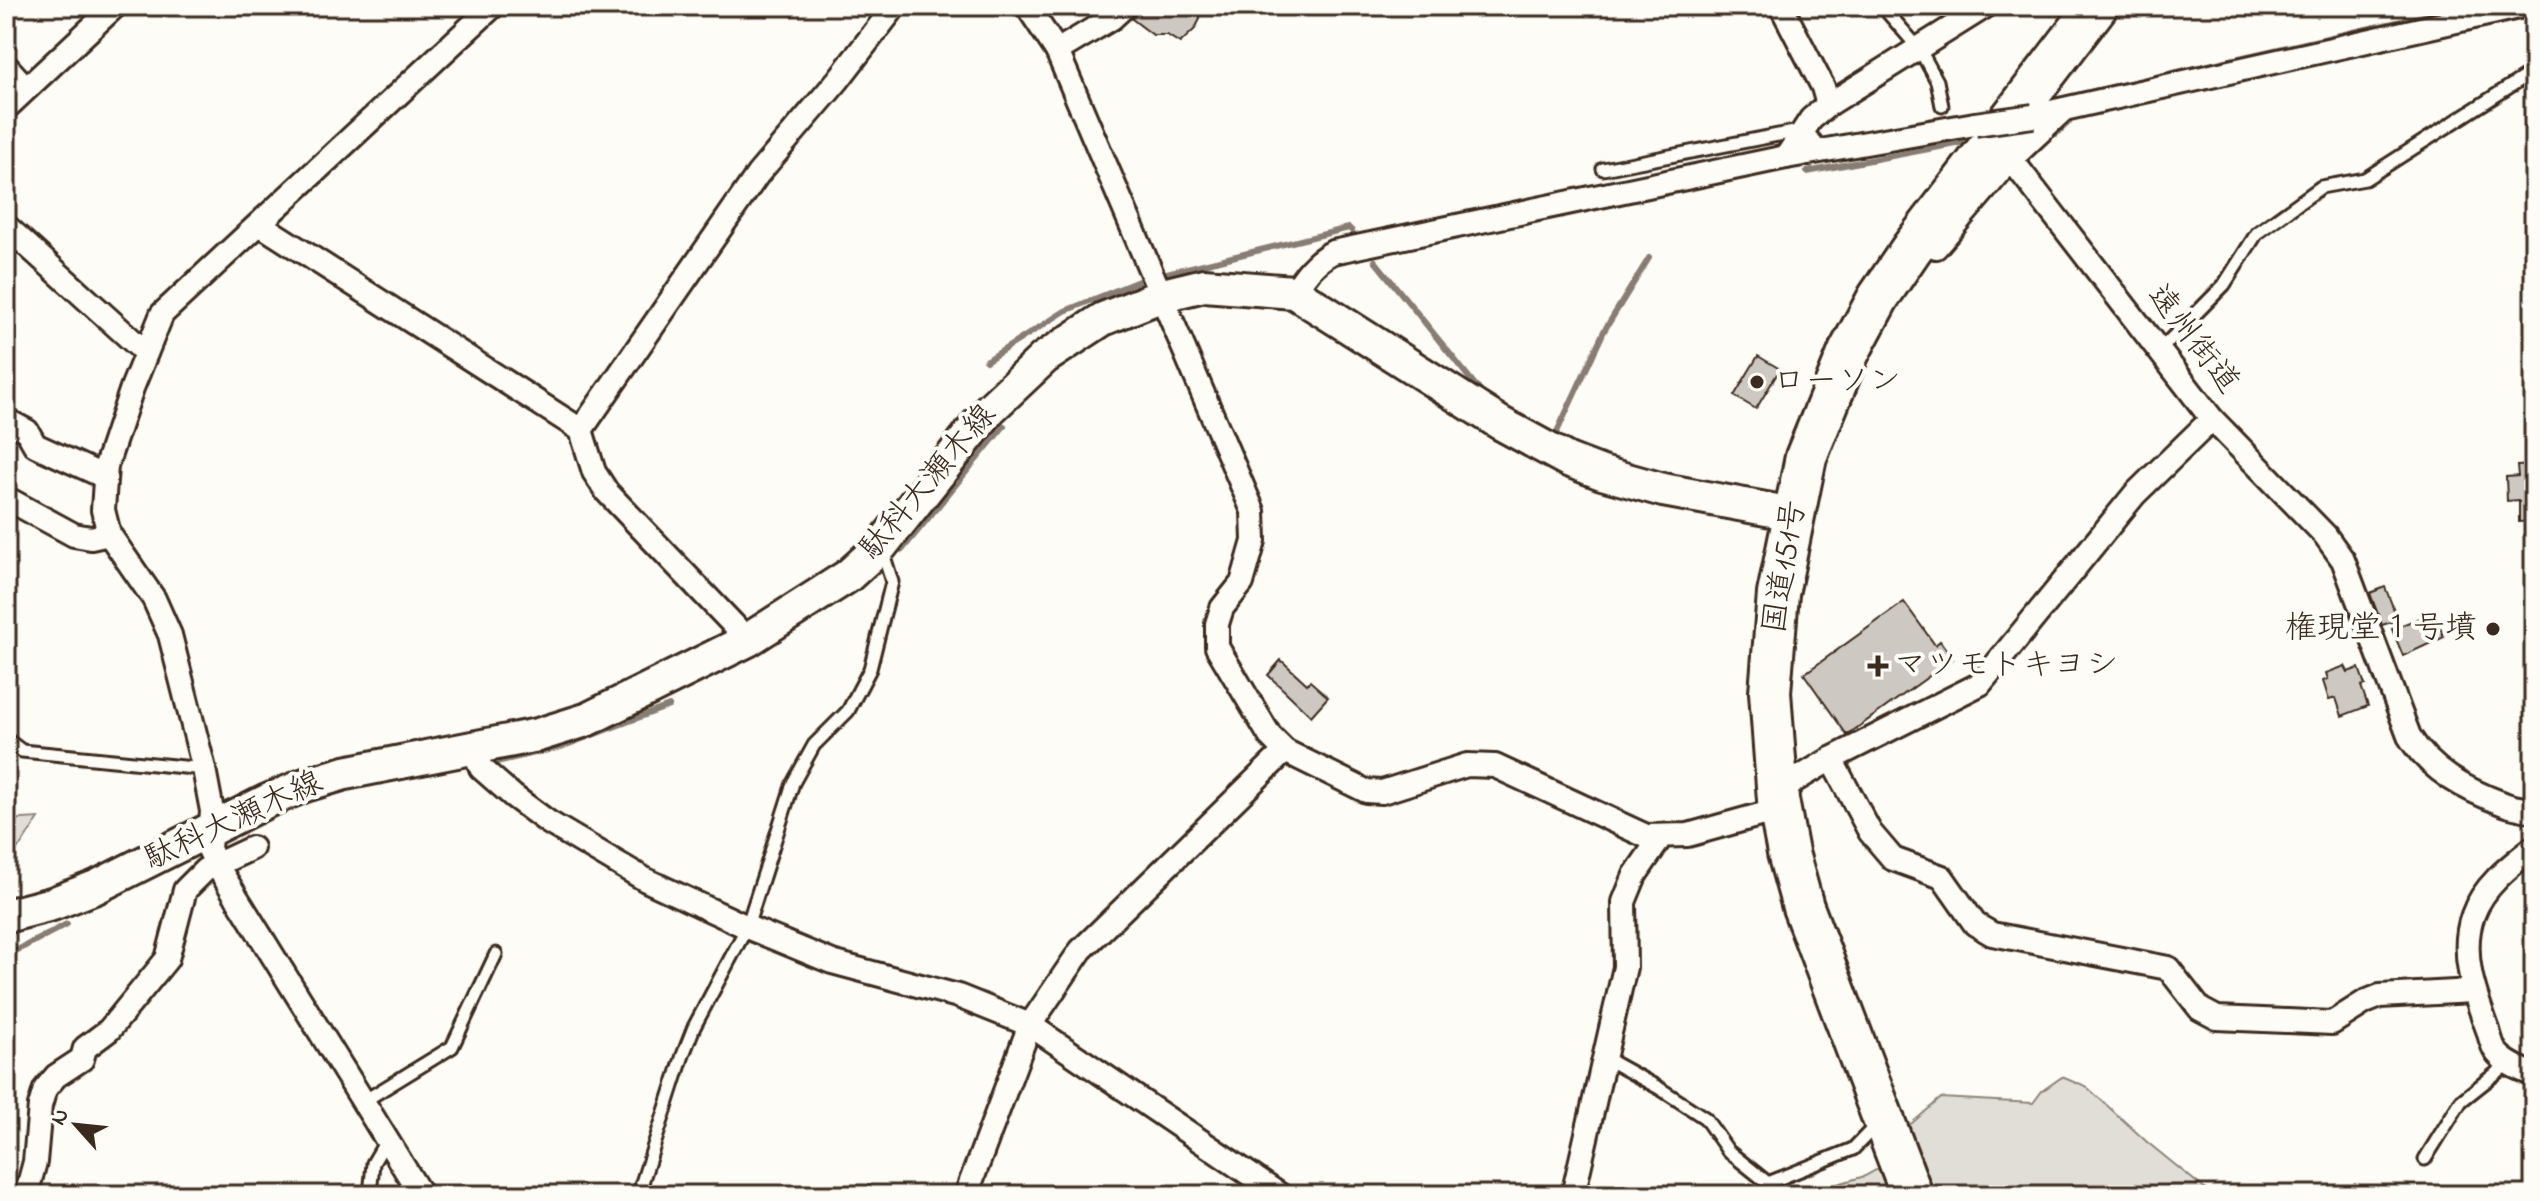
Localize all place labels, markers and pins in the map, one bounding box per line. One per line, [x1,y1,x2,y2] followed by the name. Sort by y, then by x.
[1773,359,1901,406] place label: ローソン
[1748,373,1766,391] marker: ローソン
[2285,606,2477,653] place label: 権現堂１号墳
[2484,620,2502,638] marker: 権現堂１号墳
[1894,643,2118,690] place label: マツモトキヨシ
[1869,657,1887,675] marker: マツモトキヨシ

